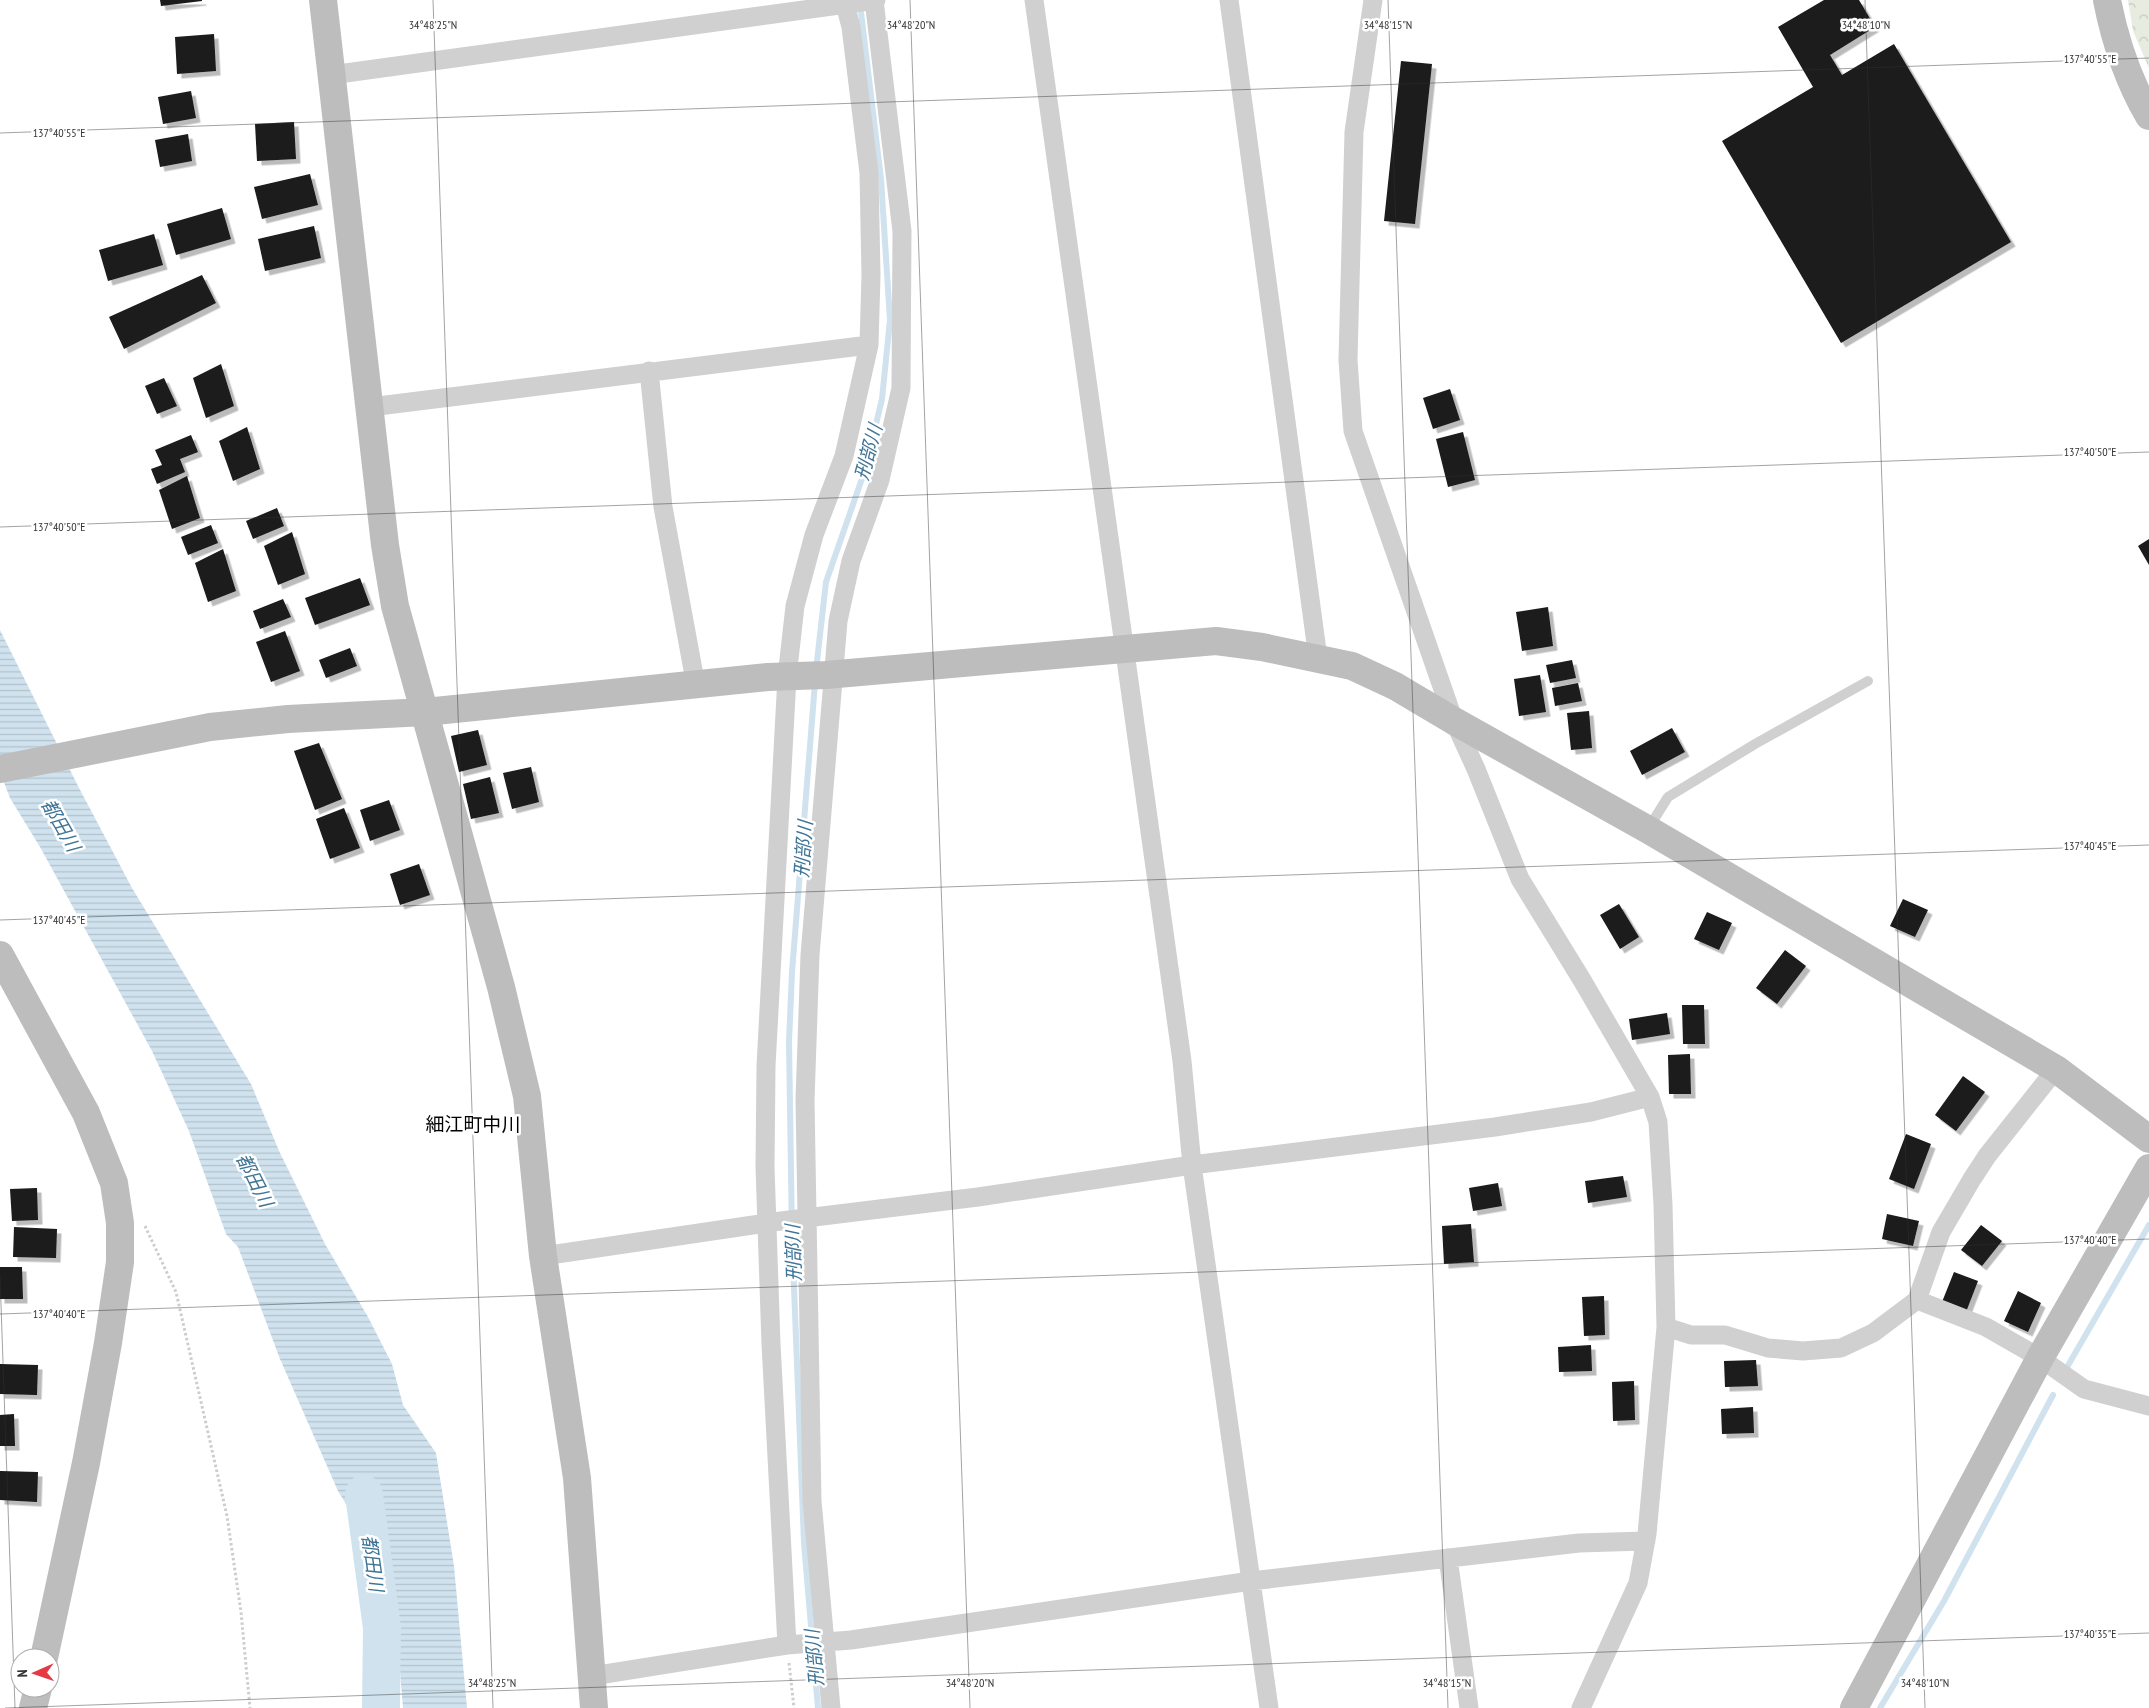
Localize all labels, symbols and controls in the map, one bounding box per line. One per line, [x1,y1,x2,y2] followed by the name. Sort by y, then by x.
[409,17,457,32] text: 34°48'25"N
[887,17,935,32] text: 34°48'20"N
[1364,17,1412,32] text: 34°48'15"N
[1842,17,1890,32] text: 34°48'10"N
[2064,51,2116,66] text: 137°40'55"E
[33,125,85,140] text: 137°40'55"E
[849,419,887,483] water label: 刑部川
[2064,444,2116,459] text: 137°40'50"E
[33,519,85,534] text: 137°40'50"E
[36,794,87,857] water label: 都田川
[789,818,817,878] water label: 刑部川
[2064,838,2116,853] text: 137°40'45"E
[33,912,85,927] text: 137°40'45"E
[425,1112,521,1136] district label: 細江町中川
[231,1149,280,1213] water label: 都田川
[780,1222,806,1282] water label: 刑部川
[2064,1232,2116,1247] text: 137°40'40"E
[33,1306,85,1321] text: 137°40'40"E
[357,1533,389,1595] water label: 都田川
[2064,1626,2116,1641] text: 137°40'35"E
[799,1627,828,1687] water label: 刑部川
[10,1648,60,1698] north arrow
[13,1669,31,1678] text: N
[468,1675,516,1690] text: 34°48'25"N
[946,1675,994,1690] text: 34°48'20"N
[1423,1675,1471,1690] text: 34°48'15"N
[1901,1675,1949,1690] text: 34°48'10"N

